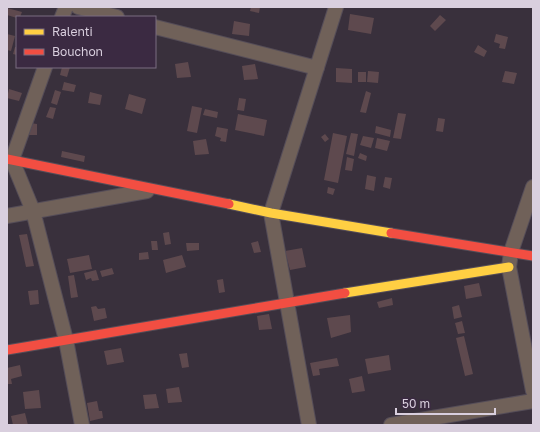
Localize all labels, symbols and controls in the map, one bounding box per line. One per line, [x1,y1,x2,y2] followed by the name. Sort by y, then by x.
[16,16,156,68] legend
[52,24,93,39] text: Ralenti
[52,44,103,59] text: Bouchon
[396,390,495,416] scale bar
[402,396,430,411] text: 50 m

